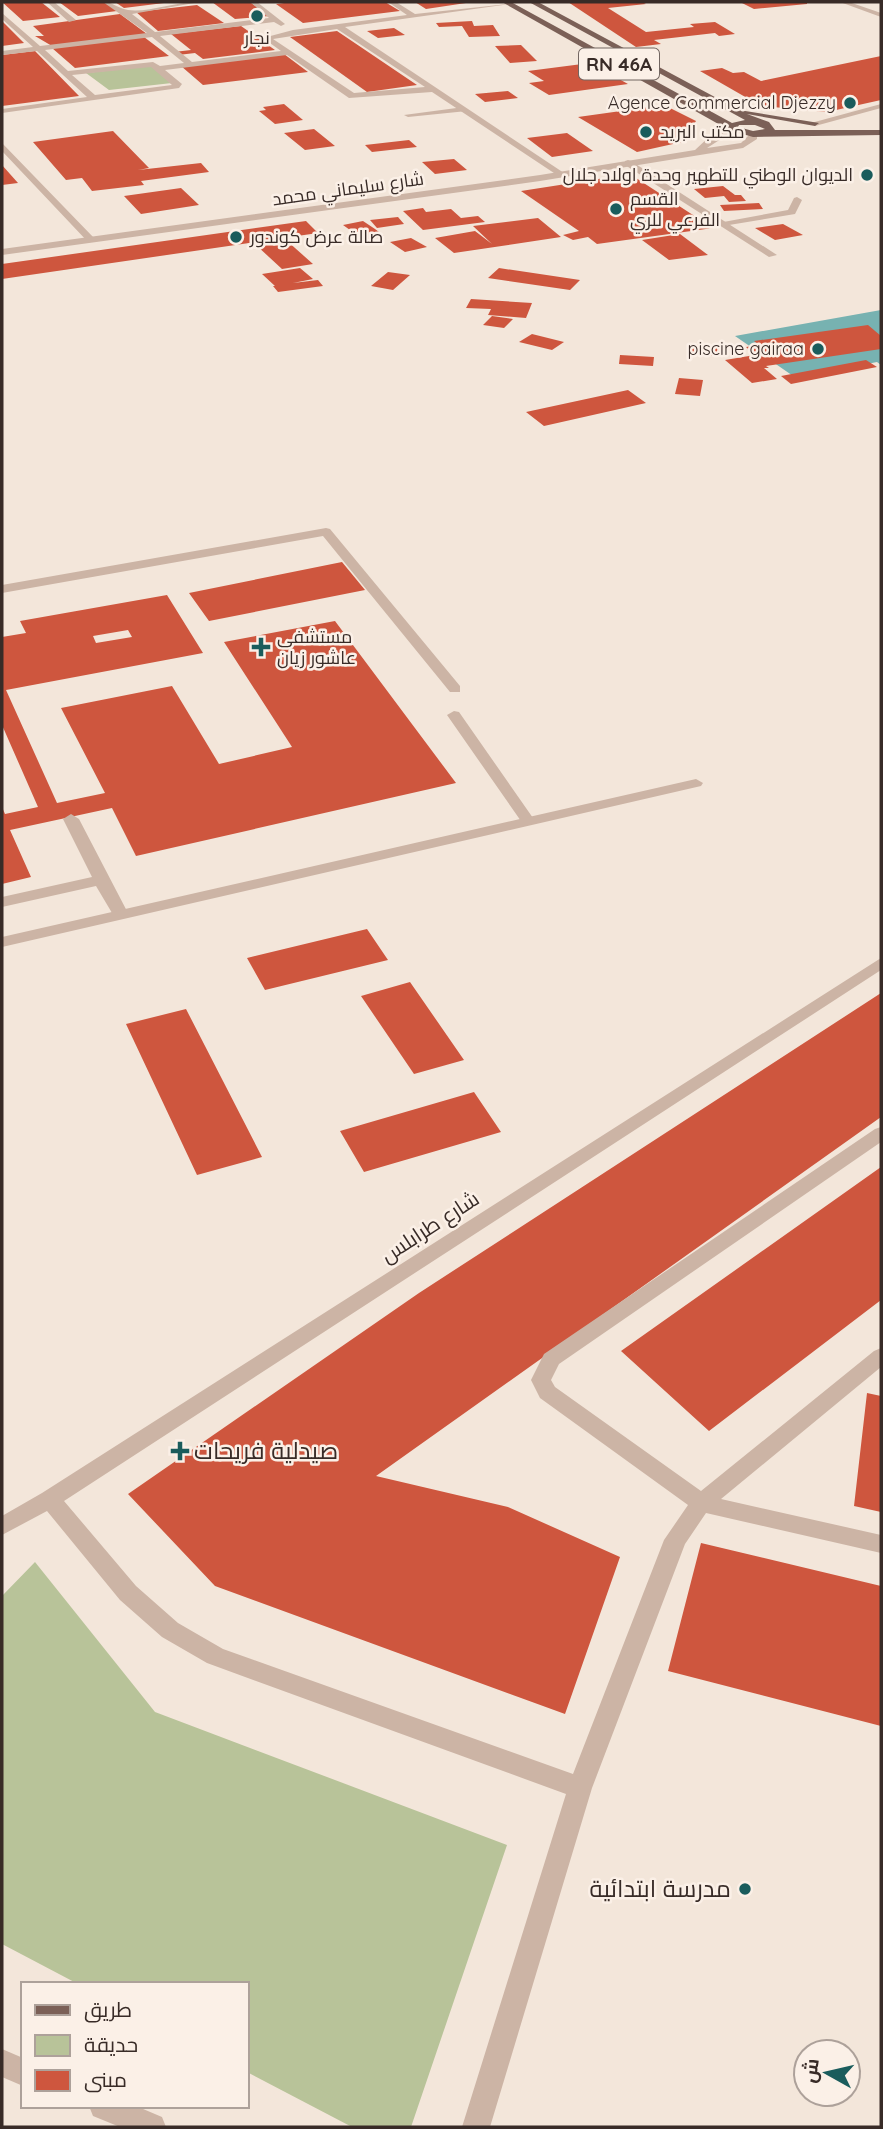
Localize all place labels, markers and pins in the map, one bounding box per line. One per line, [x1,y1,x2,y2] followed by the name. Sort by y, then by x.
[249,8,265,24] marker: نجار
[243,26,270,49] place label: نجار
[608,91,836,114] place label: Agence Commercial Djezzy
[842,95,858,111] marker: Agence Commercial Djezzy
[660,120,745,143] place label: مكتب البريد
[638,124,654,140] marker: مكتب البريد
[563,163,853,189] place label: الديوان الوطني للتطهير وحدة اولاد جلال
[859,167,875,183] marker: الديوان الوطني للتطهير وحدة اولاد جلال
[630,187,720,234] place label: القسم الفرعي للري
[608,201,624,217] marker: القسم الفرعي للري
[249,225,383,248] place label: صالة عرض كوندور
[228,229,244,245] marker: صالة عرض كوندور
[688,337,804,360] place label: piscine gairaa
[810,341,826,357] marker: piscine gairaa
[277,625,356,669] place label: مستشفى عاشور زيان
[251,637,271,657] marker: مستشفى عاشور زيان
[194,1435,338,1465] place label: صيدلية فريحات
[172,1443,188,1459] marker: صيدلية فريحات
[590,1873,731,1903] place label: مدرسة ابتدائية
[737,1881,753,1897] marker: مدرسة ابتدائية

